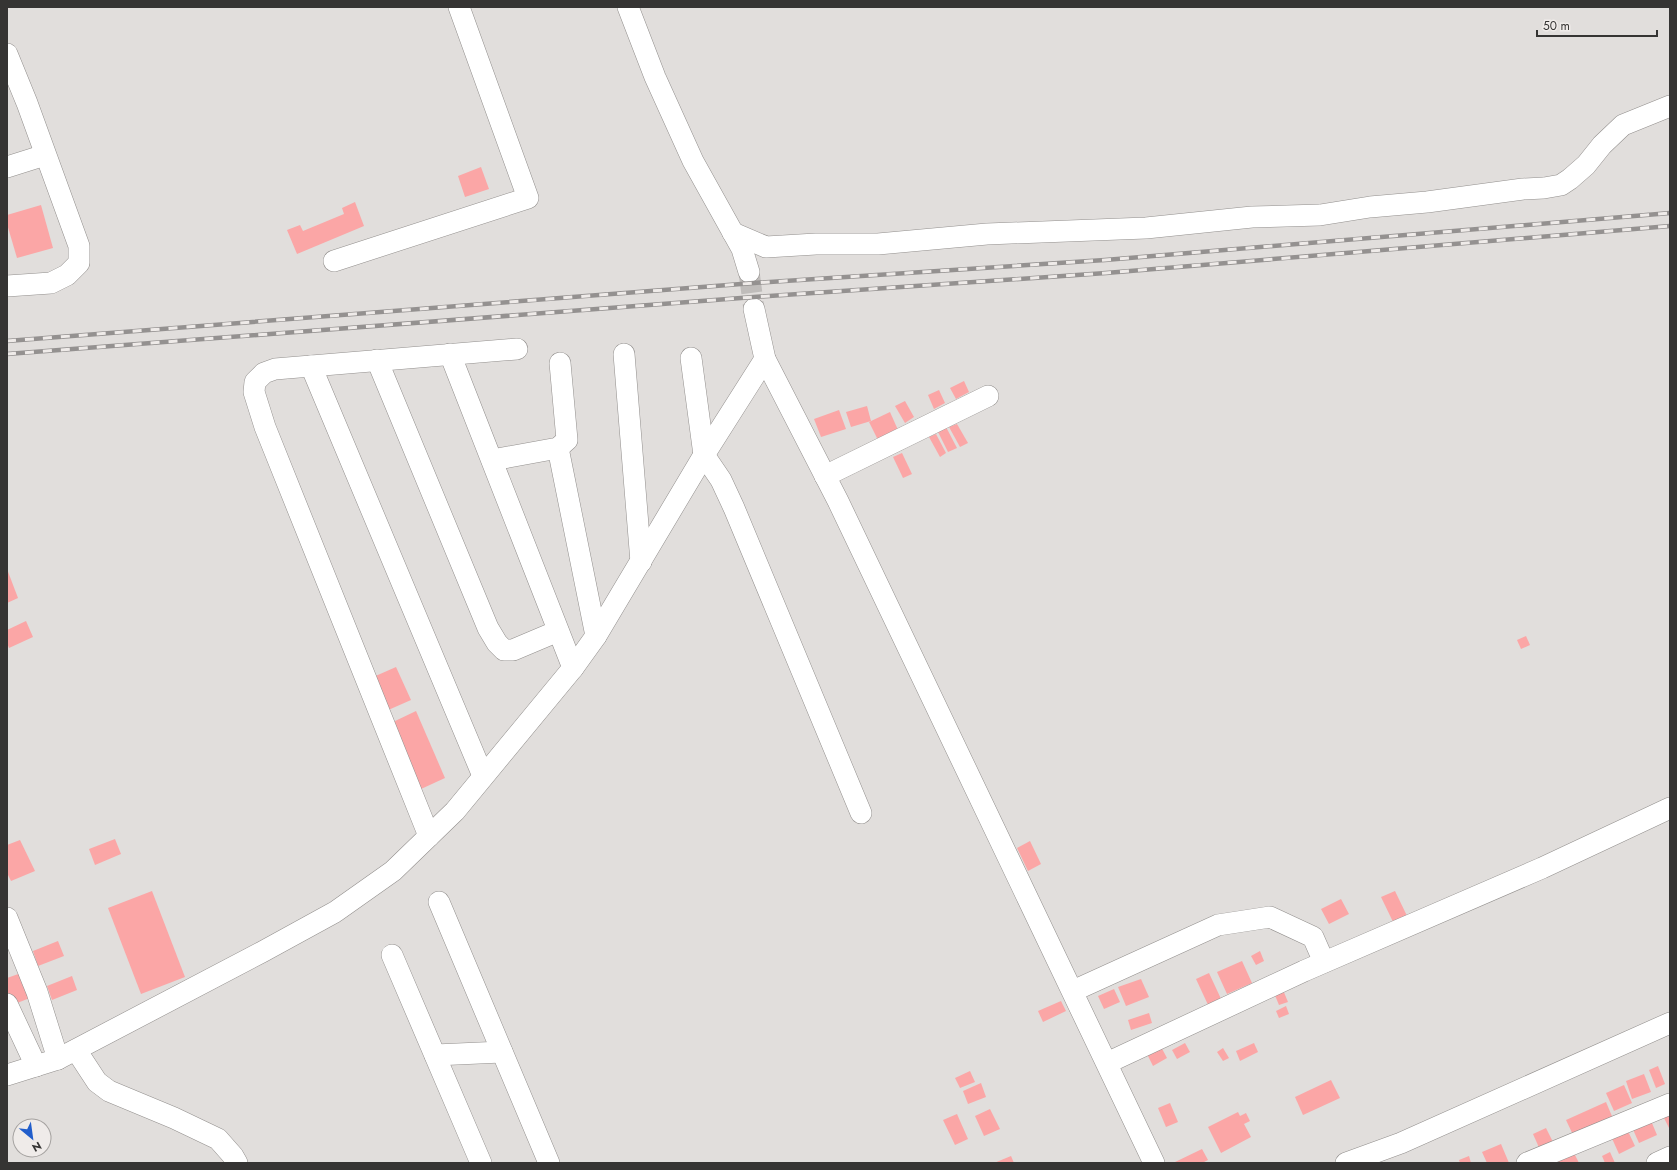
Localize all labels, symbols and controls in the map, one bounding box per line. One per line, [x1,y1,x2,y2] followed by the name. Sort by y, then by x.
[1537,12,1657,38] scale bar
[1543,17,1570,35] text: 50 m
[12,1118,52,1158] north arrow
[29,1138,45,1156] text: N

